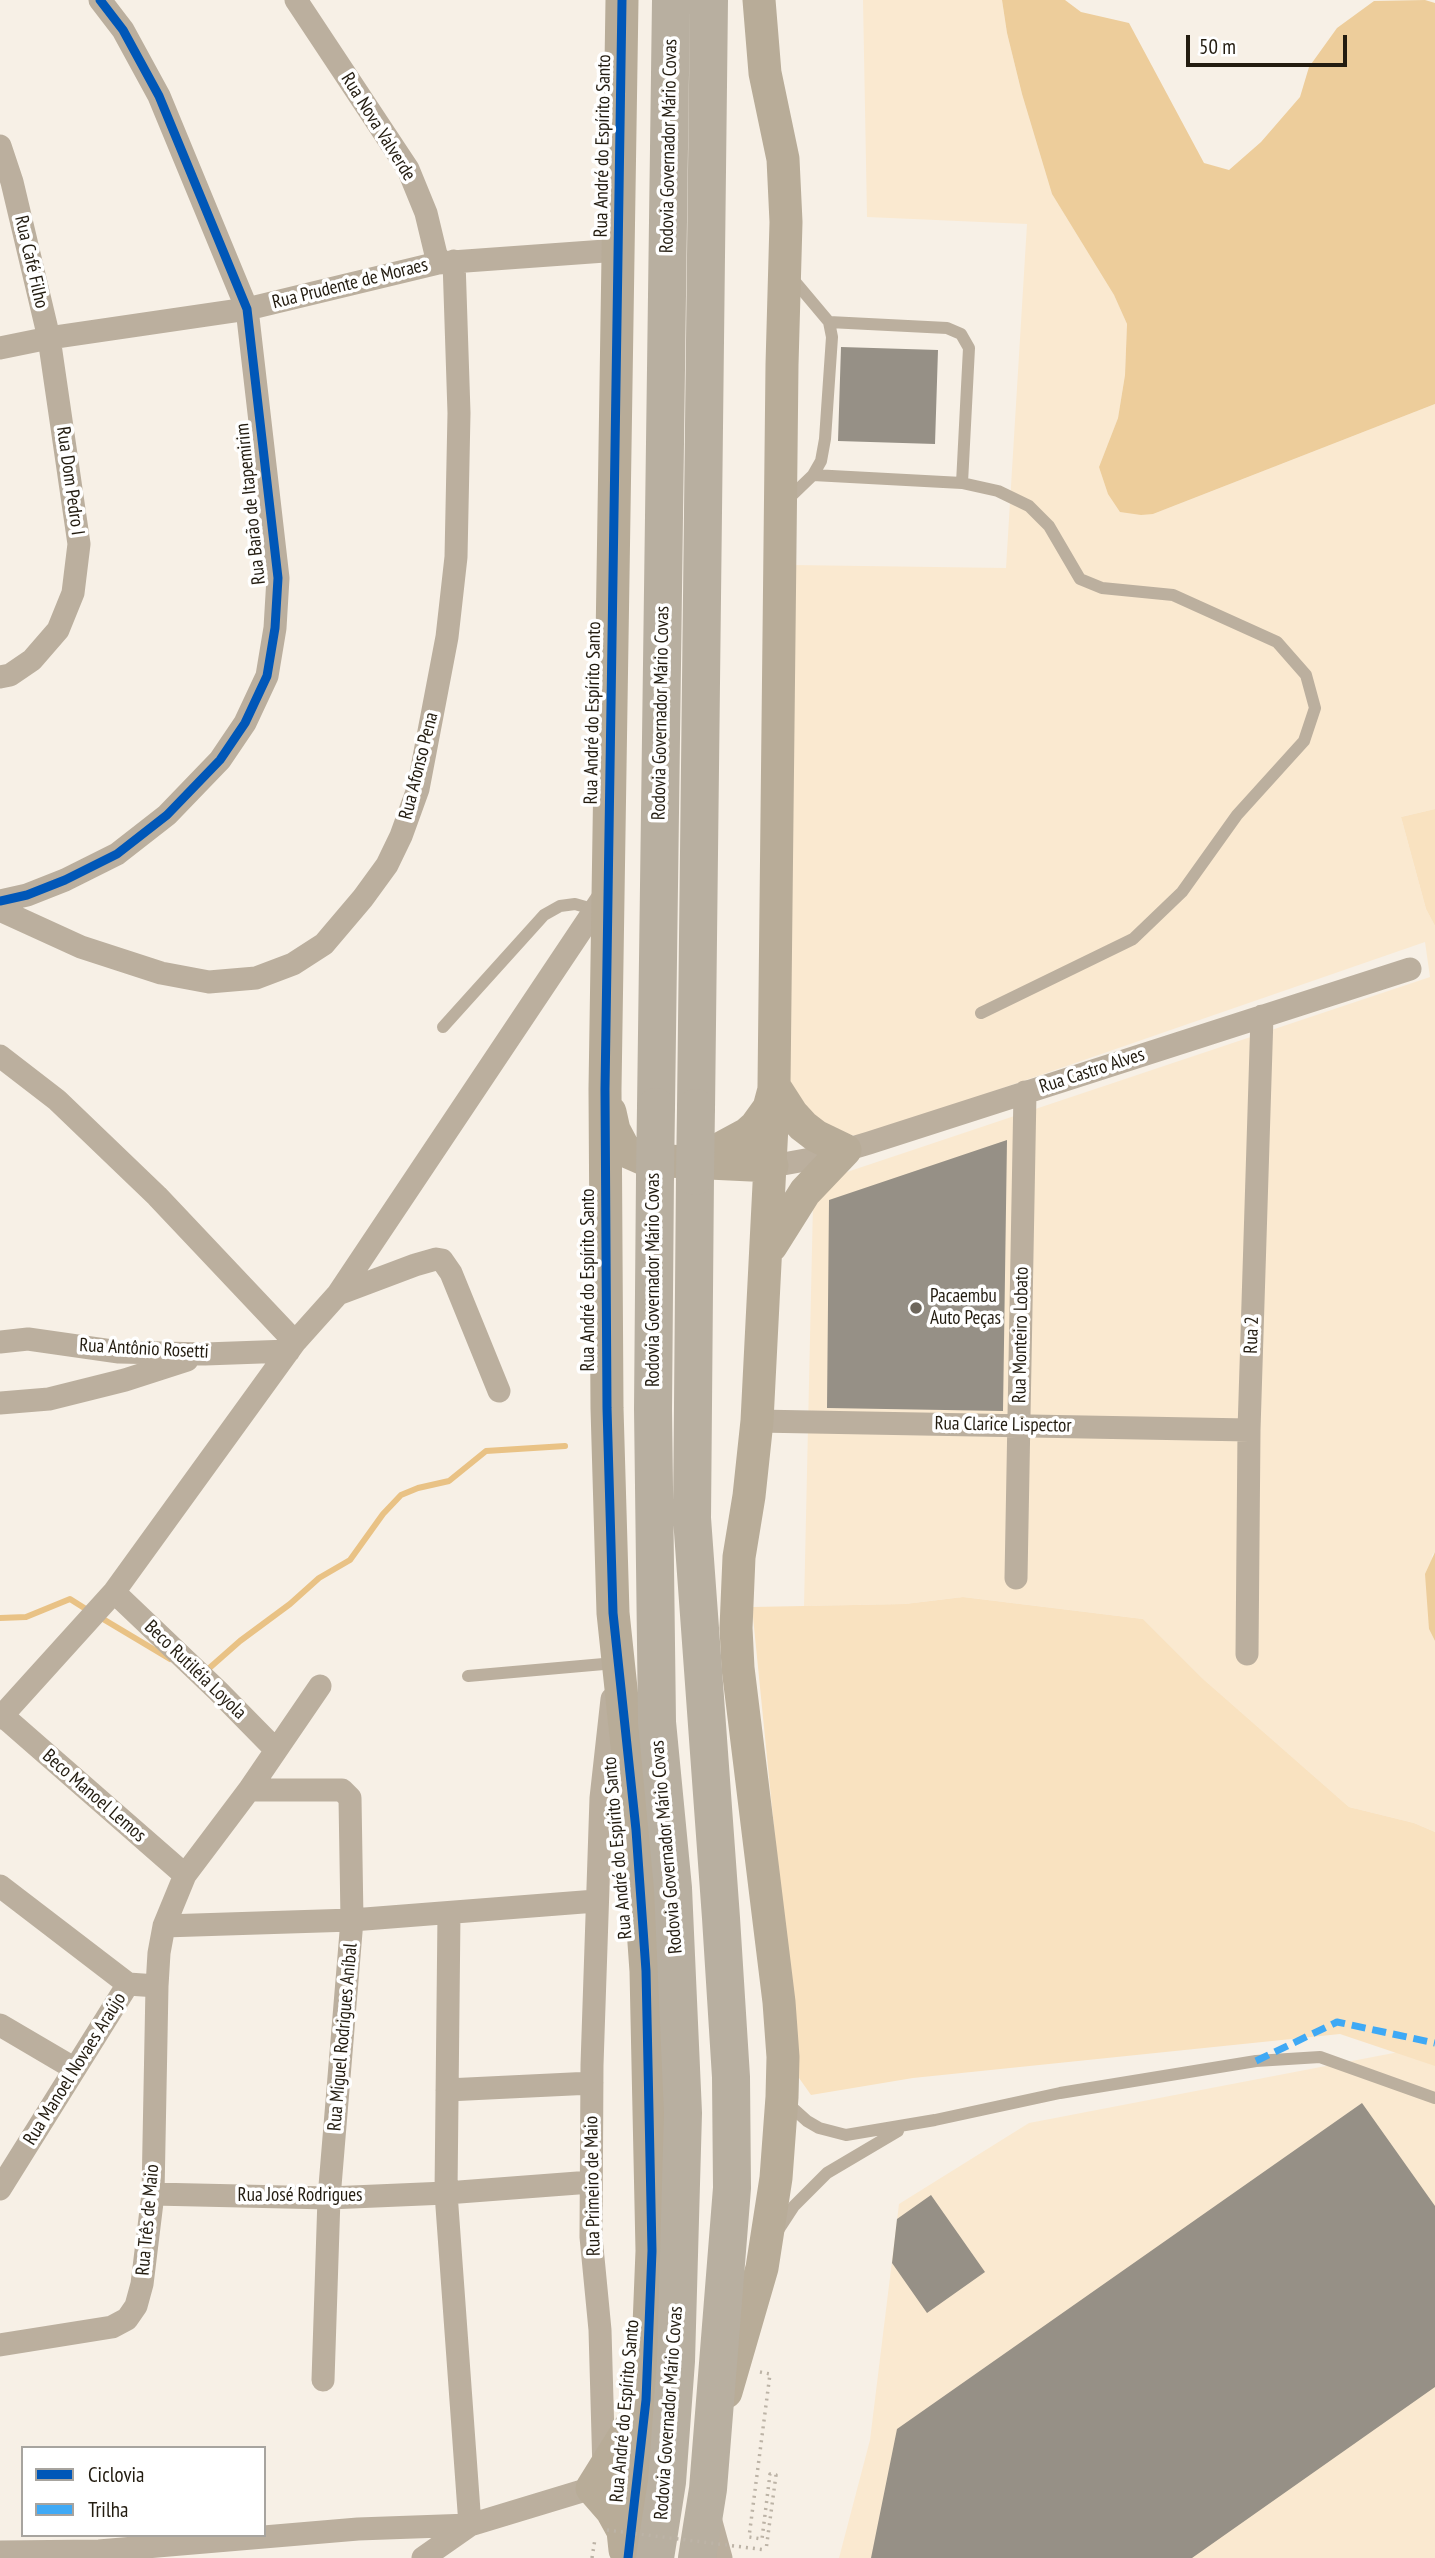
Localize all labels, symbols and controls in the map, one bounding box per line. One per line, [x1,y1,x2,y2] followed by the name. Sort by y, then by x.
[1190,21,1351,65] scale bar
[1199,33,1236,60] text: 50 m
[656,39,682,253] street label: Rodovia Governador Mário Covas
[590,54,616,238] street label: Rua André do Espírito Santo
[336,69,420,185] street label: Rua Nova Valverde
[9,213,53,311] street label: Rua Café Filho
[270,254,430,314] street label: Rua Prudente de Moraes
[231,422,271,586] street label: Rua Barão de Itapemirim
[51,425,89,537] street label: Rua Dom Pedro I
[648,606,674,820] street label: Rodovia Governador Mário Covas
[580,621,606,805] street label: Rua André do Espírito Santo
[395,710,443,822] street label: Rua Afonso Pena
[1037,1043,1147,1099] street label: Rua Castro Alves
[643,1173,665,1387] street label: Rodovia Governador Mário Covas
[578,1188,600,1372] street label: Rua André do Espírito Santo
[1008,1267,1034,1403] street label: Rua Monteiro Lobato
[930,1286,1001,1330] place label: Pacaembu Auto Peças
[908,1300,924,1316] marker: Pacaembu Auto Peças
[1240,1316,1264,1354] street label: Rua 2
[79,1334,209,1364] street label: Rua Antônio Rosetti
[934,1412,1072,1438] street label: Rua Clarice Lispector
[139,1616,251,1724] street label: Beco Rutiléia Loyola
[646,1739,688,1955] street label: Rodovia Governador Mário Covas
[38,1745,150,1847] street label: Beco Manoel Lemos
[599,1756,637,1940] street label: Rua André do Espírito Santo
[323,1942,363,2132] street label: Rua Miguel Rodrigues Aníbal
[19,1989,131,2149] street label: Rua Manoel Novaes Araújo
[580,2116,606,2256] street label: Rua Primeiro de Maio
[132,2163,164,2277] street label: Rua Três de Maio
[238,2185,362,2207] street label: Rua José Rodrigues
[650,2305,688,2521] street label: Rodovia Governador Mário Covas
[606,2319,644,2503] street label: Rua André do Espírito Santo
[21,2446,266,2537] legend
[88,2461,145,2488] text: Ciclovia
[88,2496,128,2523] text: Trilha

